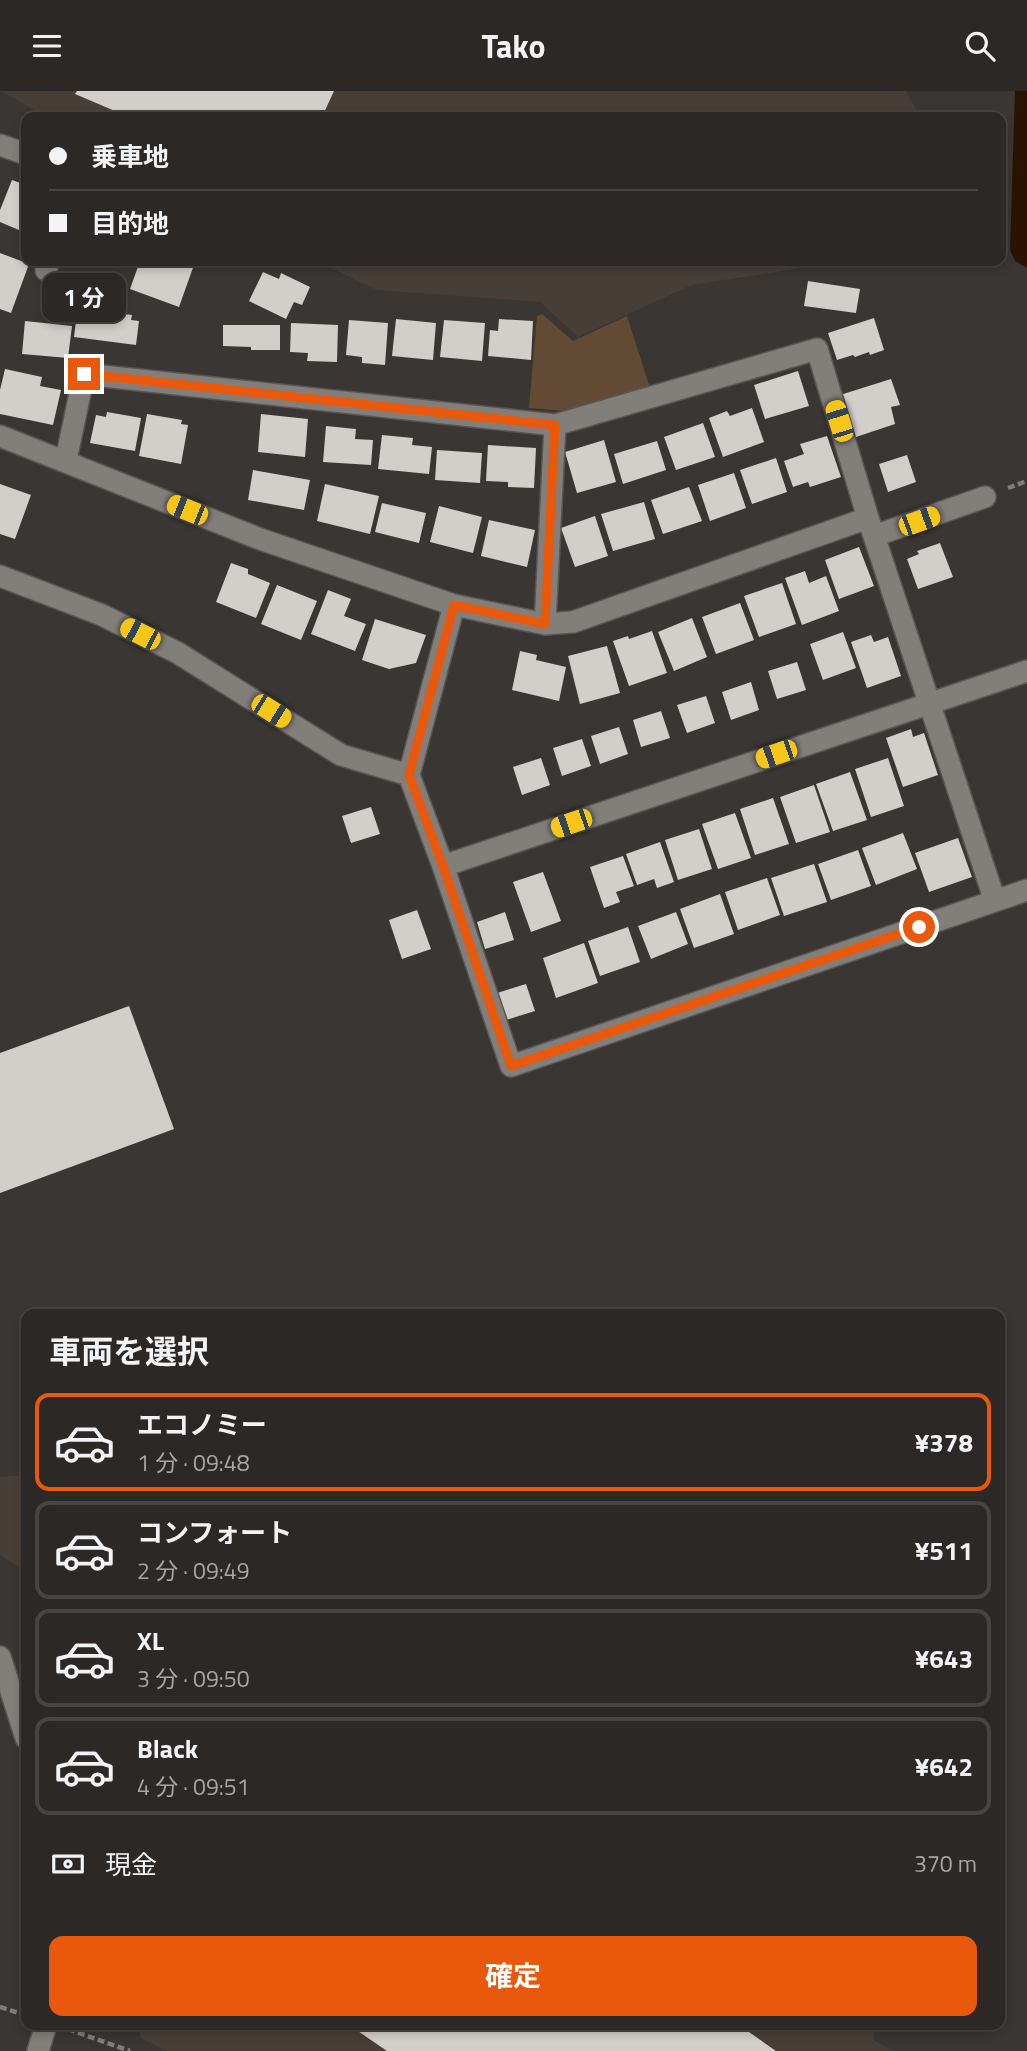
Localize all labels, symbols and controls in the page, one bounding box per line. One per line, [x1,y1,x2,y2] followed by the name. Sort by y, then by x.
[481,22,546,70] text: Tako
[28,27,66,65] icon: menu
[961,27,999,65] icon: search
[91,137,169,176] text: 乗車地
[91,204,169,243] text: 目的地
[42,273,126,321] callout: 1 分
[64,280,104,315] text: 1 分
[68,358,100,390] route end
[823,398,856,444] car
[164,492,211,528] car
[896,504,943,538] car
[117,615,164,653] car
[248,691,295,731] car
[753,737,800,771] car
[548,806,595,840] car
[903,911,935,943] route start
[49,1327,209,1375] text: 車両を選択
[137,1405,267,1444] text: エコノミー
[53,1411,116,1474] icon: car
[915,1423,973,1462] text: ¥378
[137,1445,250,1480] text: 1 分 · 09:48
[137,1513,292,1552] text: コンフォート
[53,1519,116,1582] icon: car
[915,1531,973,1570] text: ¥511
[137,1553,250,1588] text: 2 分 · 09:49
[137,1621,164,1660] text: XL
[53,1627,116,1690] icon: car
[915,1639,973,1678] text: ¥643
[137,1661,250,1696] text: 3 分 · 09:50
[137,1729,198,1768] text: Black
[53,1735,116,1798] icon: car
[915,1747,973,1786] text: ¥642
[137,1769,250,1804] text: 4 分 · 09:51
[49,1845,87,1883] icon: cash
[105,1845,157,1884] text: 現金
[914,1846,977,1881] text: 370 m
[49,1936,977,2016] button: 確定

